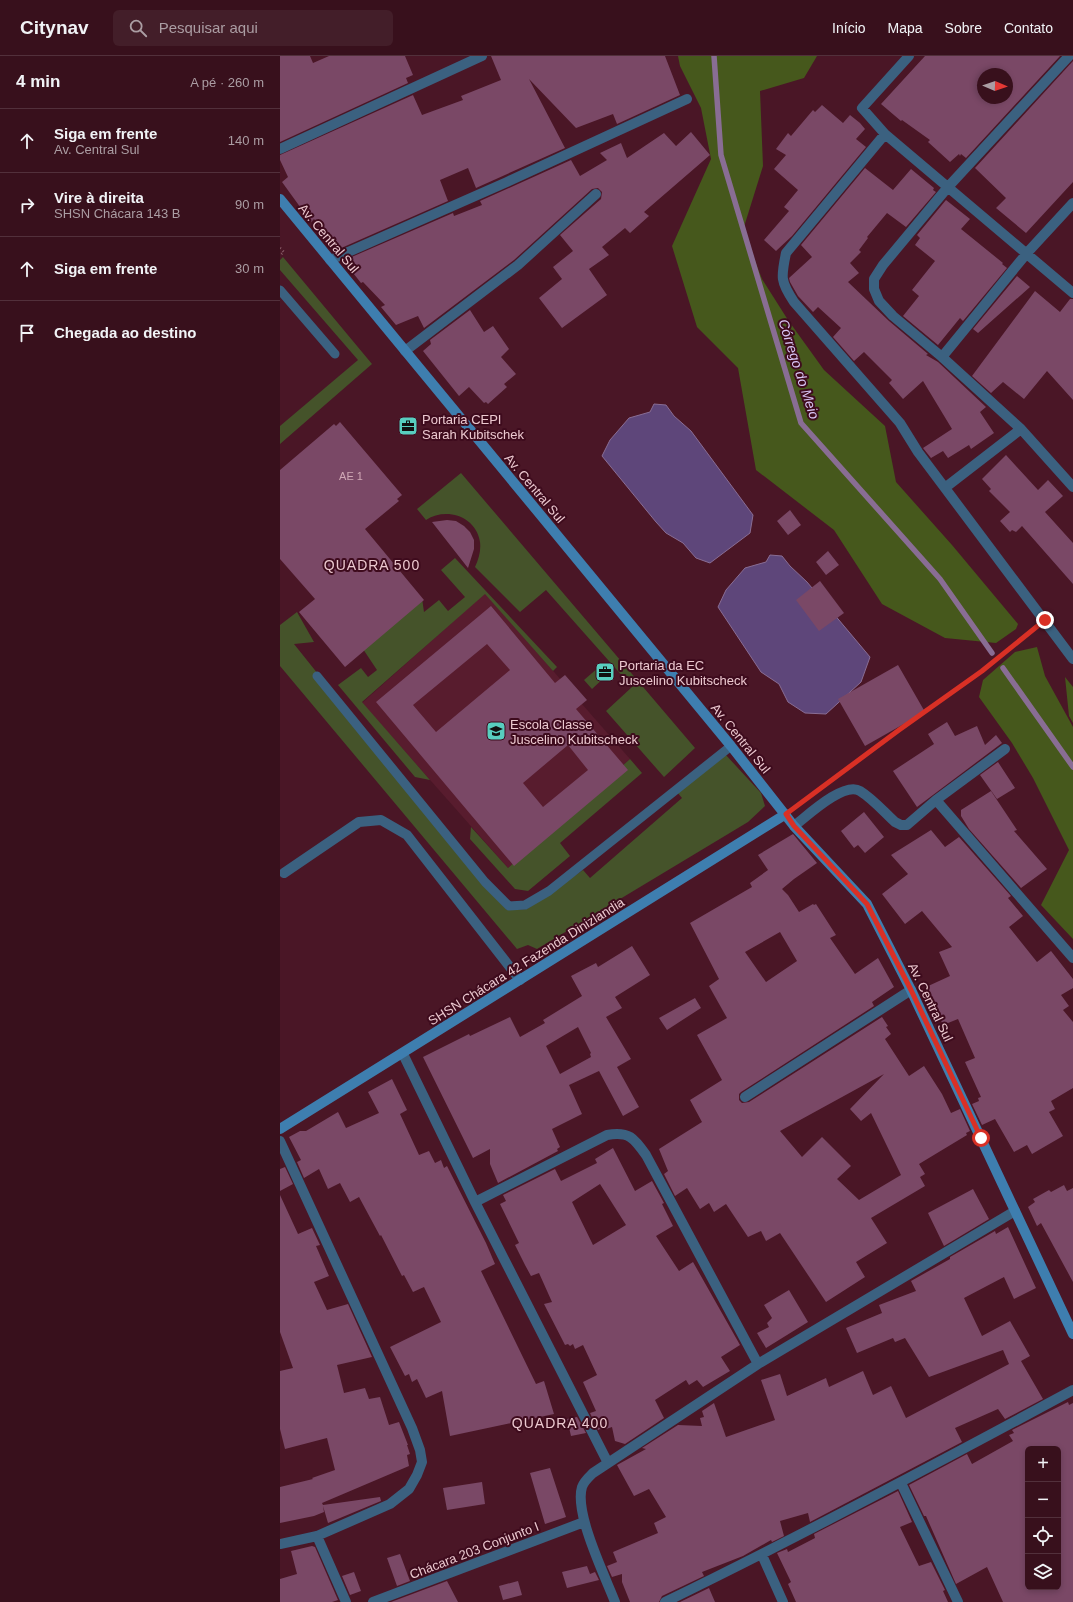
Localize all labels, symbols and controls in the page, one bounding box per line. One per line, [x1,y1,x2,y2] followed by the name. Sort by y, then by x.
[113,10,393,46] search box
[20,17,89,38] text: Citynav
[127,17,149,39] icon: search
[159,19,258,36] text: Pesquisar aqui
[832,20,866,36] text: Início
[888,20,923,36] text: Mapa
[945,20,982,36] text: Sobre
[1004,20,1053,36] text: Contato
[977,68,1013,104] north arrow
[16,72,60,91] text: 4 min
[190,75,264,90] text: A pé · 260 m
[54,125,157,142] text: Siga em frente
[16,130,38,152] icon: ahead
[228,133,264,148] text: 140 m
[54,142,140,157] text: Av. Central Sul
[54,189,144,206] text: Vire à direita
[16,194,38,216] icon: right
[235,197,264,212] text: 90 m
[295,201,362,276] street label: Av. Central Sul
[54,206,180,221] text: SHSN Chácara 143 B
[16,258,38,280] icon: ahead
[54,260,157,277] text: Siga em frente
[235,261,264,276] text: 30 m
[775,317,823,421] water label: Córrego do Meio
[16,322,38,344] icon: arrive
[54,324,197,341] text: Chegada ao destino
[422,412,524,442] place label: Portaria CEPI Sarah Kubitschek
[397,415,419,437] office icon: Portaria CEPI Sarah Kubitschek
[501,451,568,526] street label: Av. Central Sul
[339,470,363,482] house number: AE 1
[324,557,420,573] district label: QUADRA 500
[1036,611,1054,629] route end
[619,658,747,688] place label: Portaria da EC Juscelino Kubitscheck
[594,661,616,683] office icon: Portaria da EC Juscelino Kubitscheck
[708,700,773,776] street label: Av. Central Sul
[510,717,638,747] place label: Escola Classe Juscelino Kubitscheck
[485,720,507,742] school or university icon: Escola Classe Juscelino Kubitscheck
[425,894,628,1028] street label: SHSN Chácara 42 Fazenda Dinizlandia
[905,961,956,1044] street label: Av. Central Sul
[972,1129,990,1147] route start
[512,1415,608,1431] district label: QUADRA 400
[1025,1446,1061,1590] map controls
[1025,1446,1061,1482] button: +
[1025,1482,1061,1518] button: −
[1025,1518,1061,1554] button: locate
[407,1519,541,1582] street label: Chácara 203 Conjunto I
[1025,1554,1061,1590] button: layers

